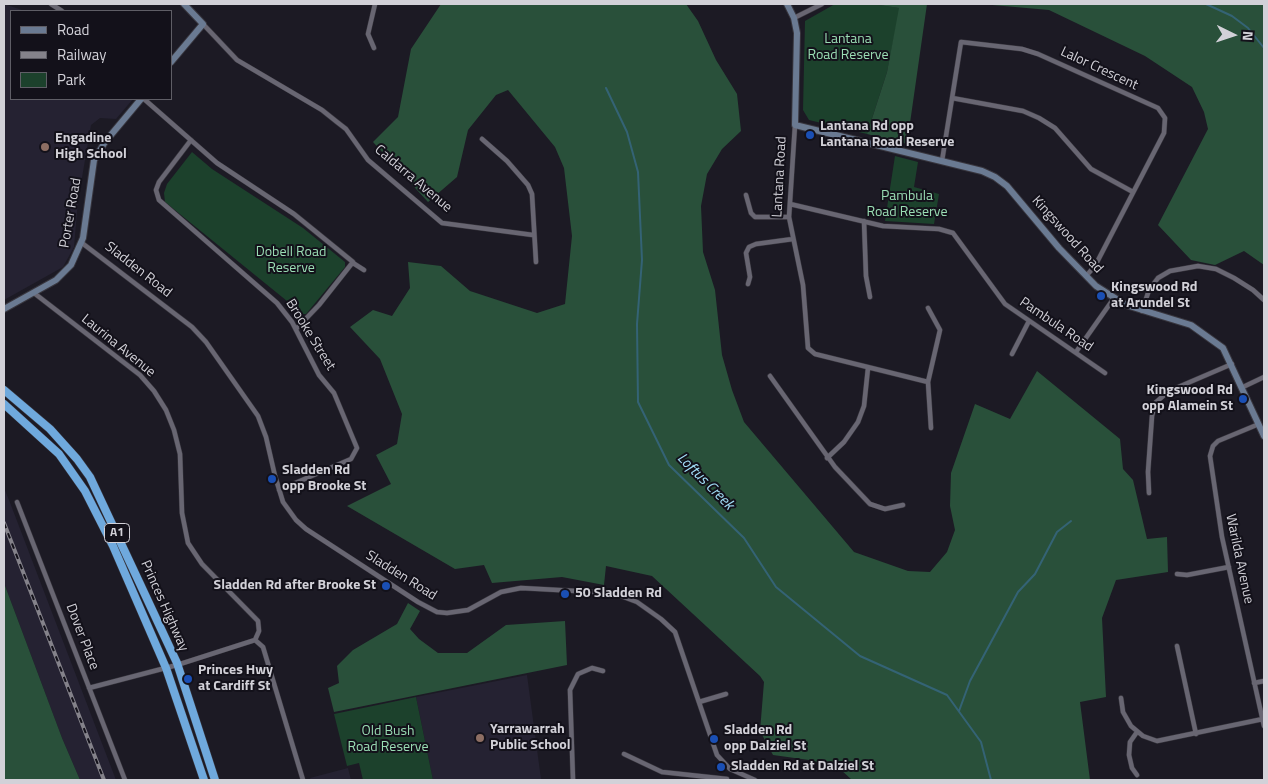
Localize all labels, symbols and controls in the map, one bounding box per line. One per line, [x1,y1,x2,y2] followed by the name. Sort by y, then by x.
[10,10,172,100] legend
[1208,10,1258,60] north arrow
[57,18,89,41] text: Road
[1238,31,1259,42] text: N
[807,32,889,64] park label: Lantana Road Reserve
[57,43,107,66] text: Railway
[1058,44,1140,94] street label: Lalor Crescent
[57,68,86,91] text: Park
[820,119,954,152] place label: Lantana Rd opp Lantana Road Reserve
[804,129,816,141] marker: Lantana Rd opp Lantana Road Reserve
[55,131,127,164] place label: Engadine High School
[769,136,791,218] street label: Lantana Road
[39,141,51,153] marker: Engadine High School
[371,142,455,216] street label: Caldarra Avenue
[57,177,85,249] street label: Porter Road
[866,189,948,222] park label: Pambula Road Reserve
[1028,193,1106,277] street label: Kingswood Road
[101,239,175,301] street label: Sladden Road
[256,245,326,278] park label: Dobell Road Reserve
[1111,280,1197,312] place label: Kingswood Rd at Arundel St
[1095,290,1107,302] marker: Kingswood Rd at Arundel St
[1016,294,1096,356] street label: Pambula Road
[281,296,339,374] street label: Brooke Street
[78,311,158,381] street label: Laurina Avenue
[1142,383,1233,416] place label: Kingswood Rd opp Alamein St
[1237,393,1249,405] marker: Kingswood Rd opp Alamein St
[673,450,737,514] water label: Loftus Creek
[282,463,366,496] place label: Sladden Rd opp Brooke St
[266,473,278,485] marker: Sladden Rd opp Brooke St
[1221,512,1257,606] street label: Warilda Avenue
[104,524,130,542] road number: A1
[362,548,440,604] street label: Sladden Road
[136,558,192,654] street label: Princes Highway
[214,578,376,594] place label: Sladden Rd after Brooke St
[380,580,392,592] marker: Sladden Rd after Brooke St
[575,586,662,602] place label: 50 Sladden Rd
[559,588,571,600] marker: 50 Sladden Rd
[62,602,102,672] street label: Dover Place
[198,663,273,696] place label: Princes Hwy at Cardiff St
[182,673,194,685] marker: Princes Hwy at Cardiff St
[490,722,571,754] place label: Yarrawarrah Public School
[724,723,806,756] place label: Sladden Rd opp Dalziel St
[347,724,429,756] park label: Old Bush Road Reserve
[474,732,486,744] marker: Yarrawarrah Public School
[708,733,720,745] marker: Sladden Rd opp Dalziel St
[731,759,874,775] place label: Sladden Rd at Dalziel St
[715,761,727,773] marker: Sladden Rd at Dalziel St

